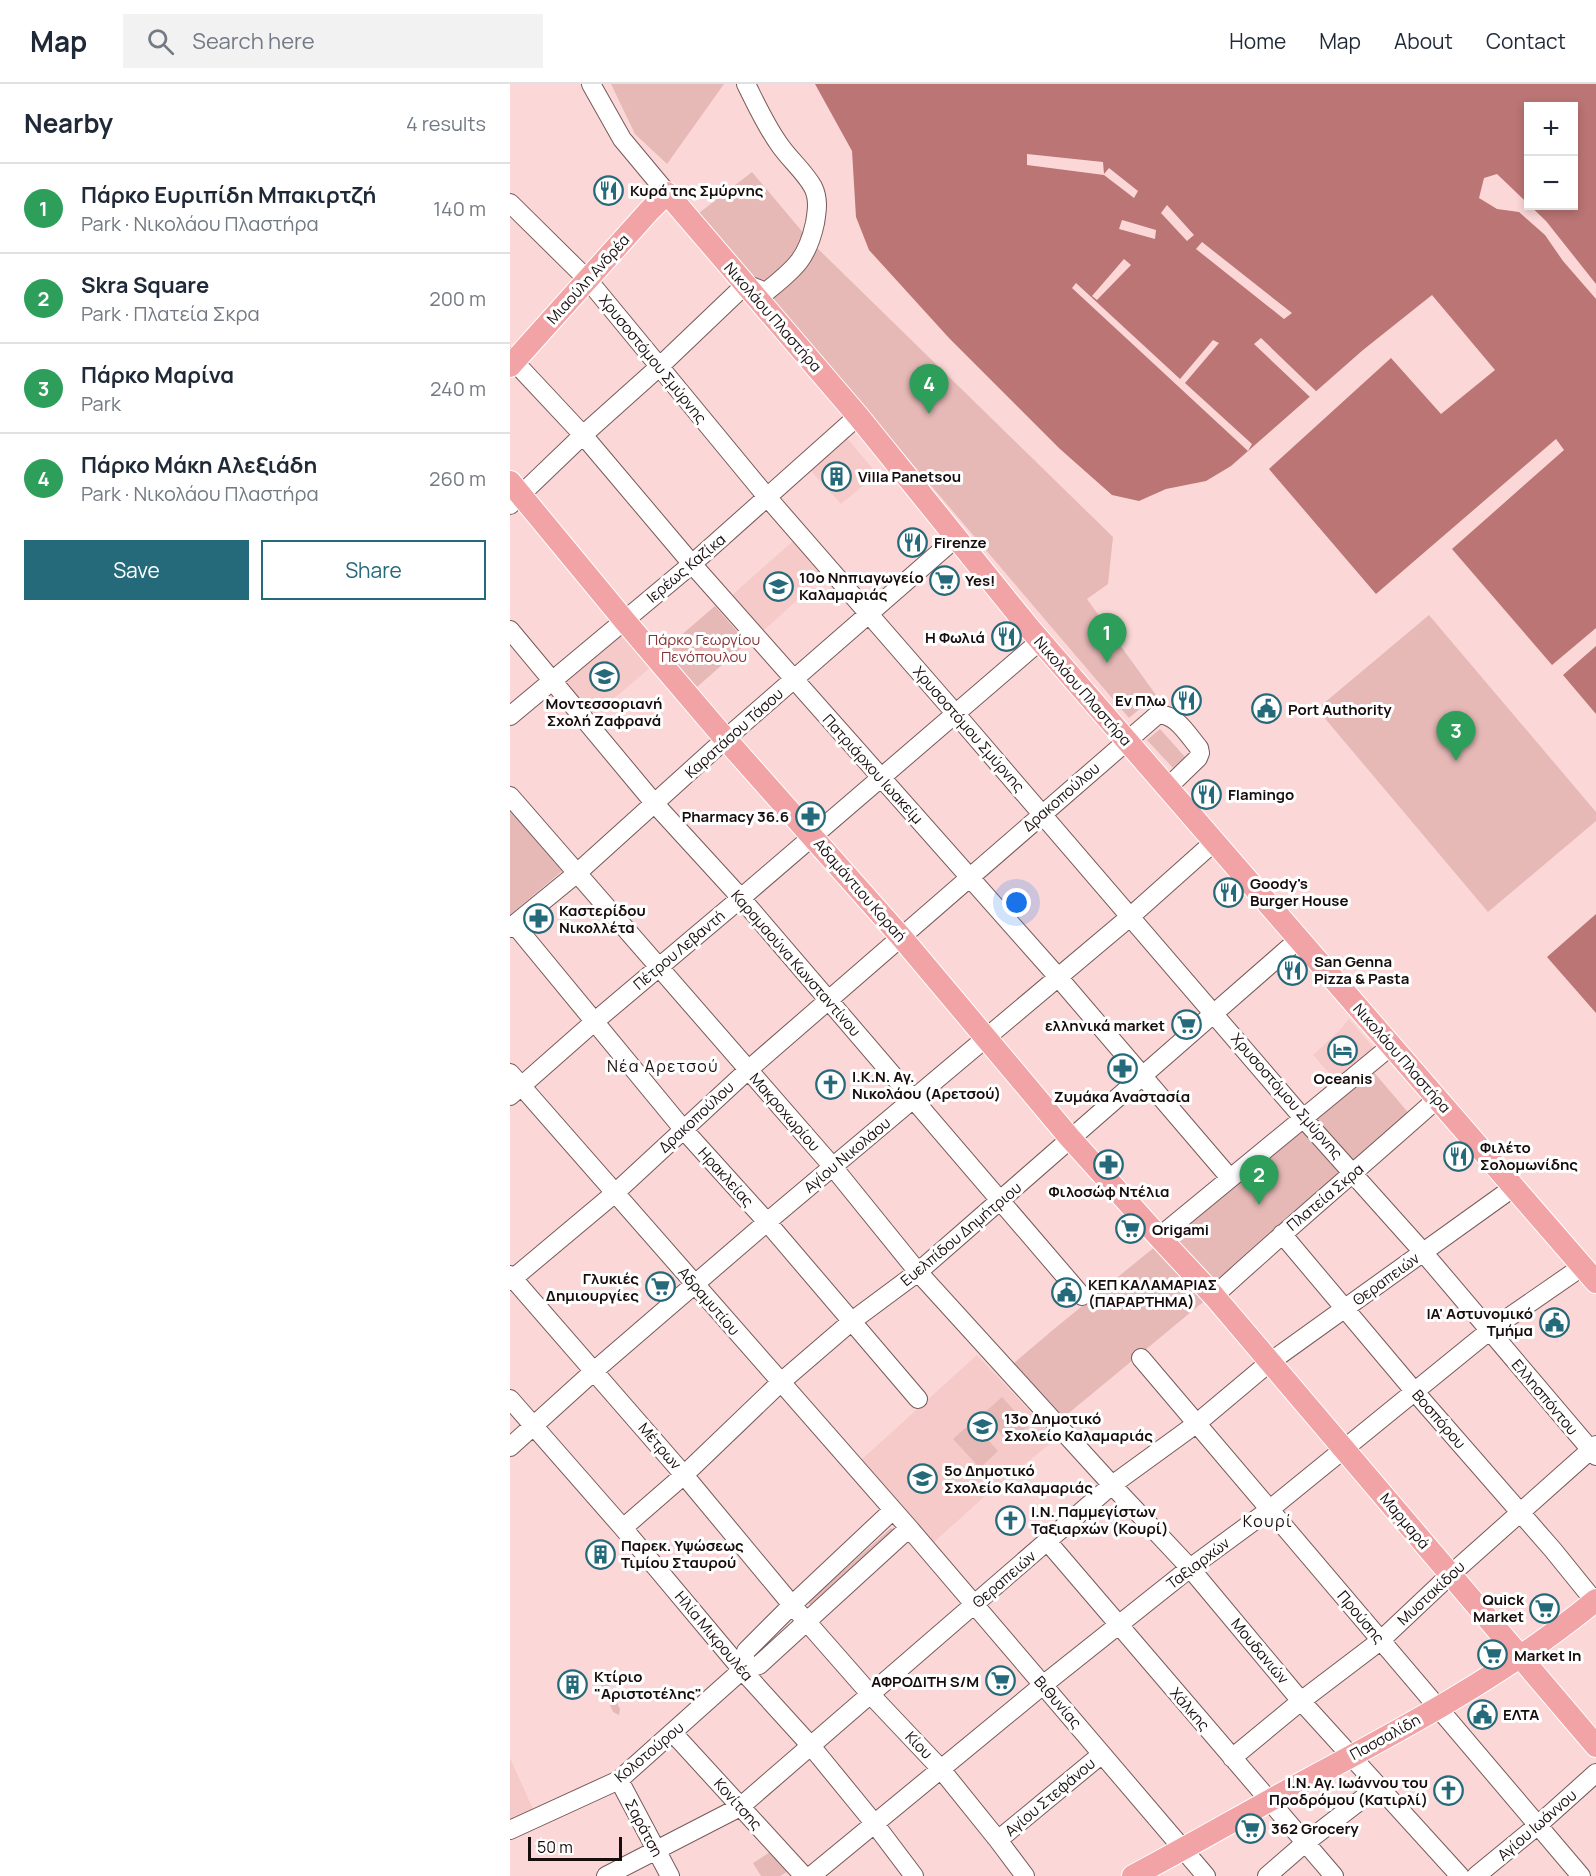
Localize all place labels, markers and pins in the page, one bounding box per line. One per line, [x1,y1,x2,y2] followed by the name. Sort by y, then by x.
[593,174,625,206] restaurant icon: Κυρά της Σμύρνης
[630,180,764,201] place label: Κυρά της Σμύρνης
[910,364,948,414] pin: 4
[821,460,853,492] building icon: Villa Panetsou
[858,466,961,487] place label: Villa Panetsou
[897,526,929,558] restaurant icon: Firenze
[934,532,987,553] place label: Firenze
[928,564,960,596] supermarket icon: Yes!
[799,567,924,605] place label: 10ο Νηπιαγωγείο Καλαμαριάς
[762,570,794,602] school or university icon: 10ο Νηπιαγωγείο Καλαμαριάς
[965,570,996,591] place label: Yes!
[1088,614,1126,663] pin: 1
[990,621,1022,653] restaurant icon: Η Φωλιά
[925,627,985,648] place label: Η Φωλιά
[588,660,620,692] school or university icon: Μοντεσσοριανή Σχολή Ζαφρανά
[1171,684,1203,716] restaurant icon: Εν Πλω
[1115,690,1166,711] place label: Εν Πλω
[546,693,662,731] place label: Μοντεσσοριανή Σχολή Ζαφρανά
[1251,693,1283,725] public building icon: Port Authority
[1288,699,1392,720] place label: Port Authority
[1436,712,1476,761] pin: 3
[1191,778,1223,810] restaurant icon: Flamingo
[1228,784,1294,805] place label: Flamingo
[794,800,826,832] pharmacy icon: Pharmacy 36.6
[682,806,789,827] place label: Pharmacy 36.6
[1250,873,1348,911] place label: Goody's Burger House
[1213,876,1245,908] restaurant icon: Goody's Burger House
[559,900,646,938] place label: Καστερίδου Νικολλέτα
[522,903,554,935] pharmacy icon: Καστερίδου Νικολλέτα
[1314,951,1409,989] place label: San Genna Pizza & Pasta
[1277,954,1309,986] restaurant icon: San Genna Pizza & Pasta
[1170,1009,1202,1041] supermarket icon: ελληνικά market
[1045,1015,1165,1036] place label: ελληνικά market
[1327,1035,1359,1067] hotel icon: Oceanis
[1106,1053,1138,1085] pharmacy icon: Ζυμάκα Αναστασία
[852,1066,1001,1104] place label: Ι.Κ.Ν. Αγ. Νικολάου (Αρετσού)
[1314,1068,1372,1089] place label: Oceanis
[815,1069,847,1101] church icon: Ι.Κ.Ν. Αγ. Νικολάου (Αρετσού)
[1054,1086,1190,1107] place label: Ζυμάκα Αναστασία
[1480,1137,1578,1175] place label: Φιλέτο Σολομωνίδης
[1443,1140,1475,1172] restaurant icon: Φιλέτο Σολομωνίδης
[1093,1148,1125,1180] pharmacy icon: Φιλοσώφ Ντέλια
[1240,1156,1278,1205] pin: 2
[1049,1181,1169,1202] place label: Φιλοσώφ Ντέλια
[1115,1213,1147,1245] supermarket icon: Origami
[1152,1219,1209,1240] place label: Origami
[546,1268,639,1306] place label: Γλυκιές Δημιουργίες
[644,1271,676,1303] supermarket icon: Γλυκιές Δημιουργίες
[1088,1274,1217,1312] place label: ΚΕΠ ΚΑΛΑΜΑΡΙΑΣ (ΠΑΡΑΡΤΗΜΑ)
[1051,1277,1083,1309] public building icon: ΚΕΠ ΚΑΛΑΜΑΡΙΑΣ (ΠΑΡΑΡΤΗΜΑ)
[1426,1303,1533,1341] place label: ΙΑ' Αστυνομικό Τμήμα
[1538,1306,1570,1338] public building icon: ΙΑ' Αστυνομικό Τμήμα
[1004,1408,1153,1446] place label: 13ο Δημοτικό Σχολείο Καλαμαριάς
[967,1411,999,1443] school or university icon: 13ο Δημοτικό Σχολείο Καλαμαριάς
[944,1460,1093,1498] place label: 5ο Δημοτικό Σχολείο Καλαμαριάς
[907,1463,939,1495] school or university icon: 5ο Δημοτικό Σχολείο Καλαμαριάς
[1031,1501,1169,1539] place label: Ι.Ν. Παμμεγίστων Ταξιαρχών (Κουρί)
[994,1504,1026,1536] church icon: Ι.Ν. Παμμεγίστων Ταξιαρχών (Κουρί)
[621,1535,744,1573] place label: Παρεκ. Υψώσεως Τιμίου Σταυρού
[584,1538,616,1570] building icon: Παρεκ. Υψώσεως Τιμίου Σταυρού
[1473,1589,1525,1627] place label: Quick Market
[1529,1592,1561,1624] supermarket icon: Quick Market
[1477,1639,1509,1671] supermarket icon: Market In
[1514,1645,1582,1666] place label: Market In
[984,1665,1016,1697] supermarket icon: ΑΦΡΟΔΙΤΗ S/M
[594,1666,702,1704] place label: Κτίριο "Αριστοτέλης"
[557,1669,589,1701] building icon: Κτίριο "Αριστοτέλης"
[871,1671,979,1692] place label: ΑΦΡΟΔΙΤΗ S/M
[1466,1698,1498,1730] public building icon: ΕΛΤΑ
[1503,1704,1539,1725] place label: ΕΛΤΑ
[1269,1772,1428,1810] place label: Ι.Ν. Αγ. Ιωάννου του Προδρόμου (Κατιρλί)
[1433,1775,1465,1807] church icon: Ι.Ν. Αγ. Ιωάννου του Προδρόμου (Κατιρλί)
[1234,1812,1266,1844] supermarket icon: 362 Grocery
[1271,1818,1359,1839] place label: 362 Grocery

